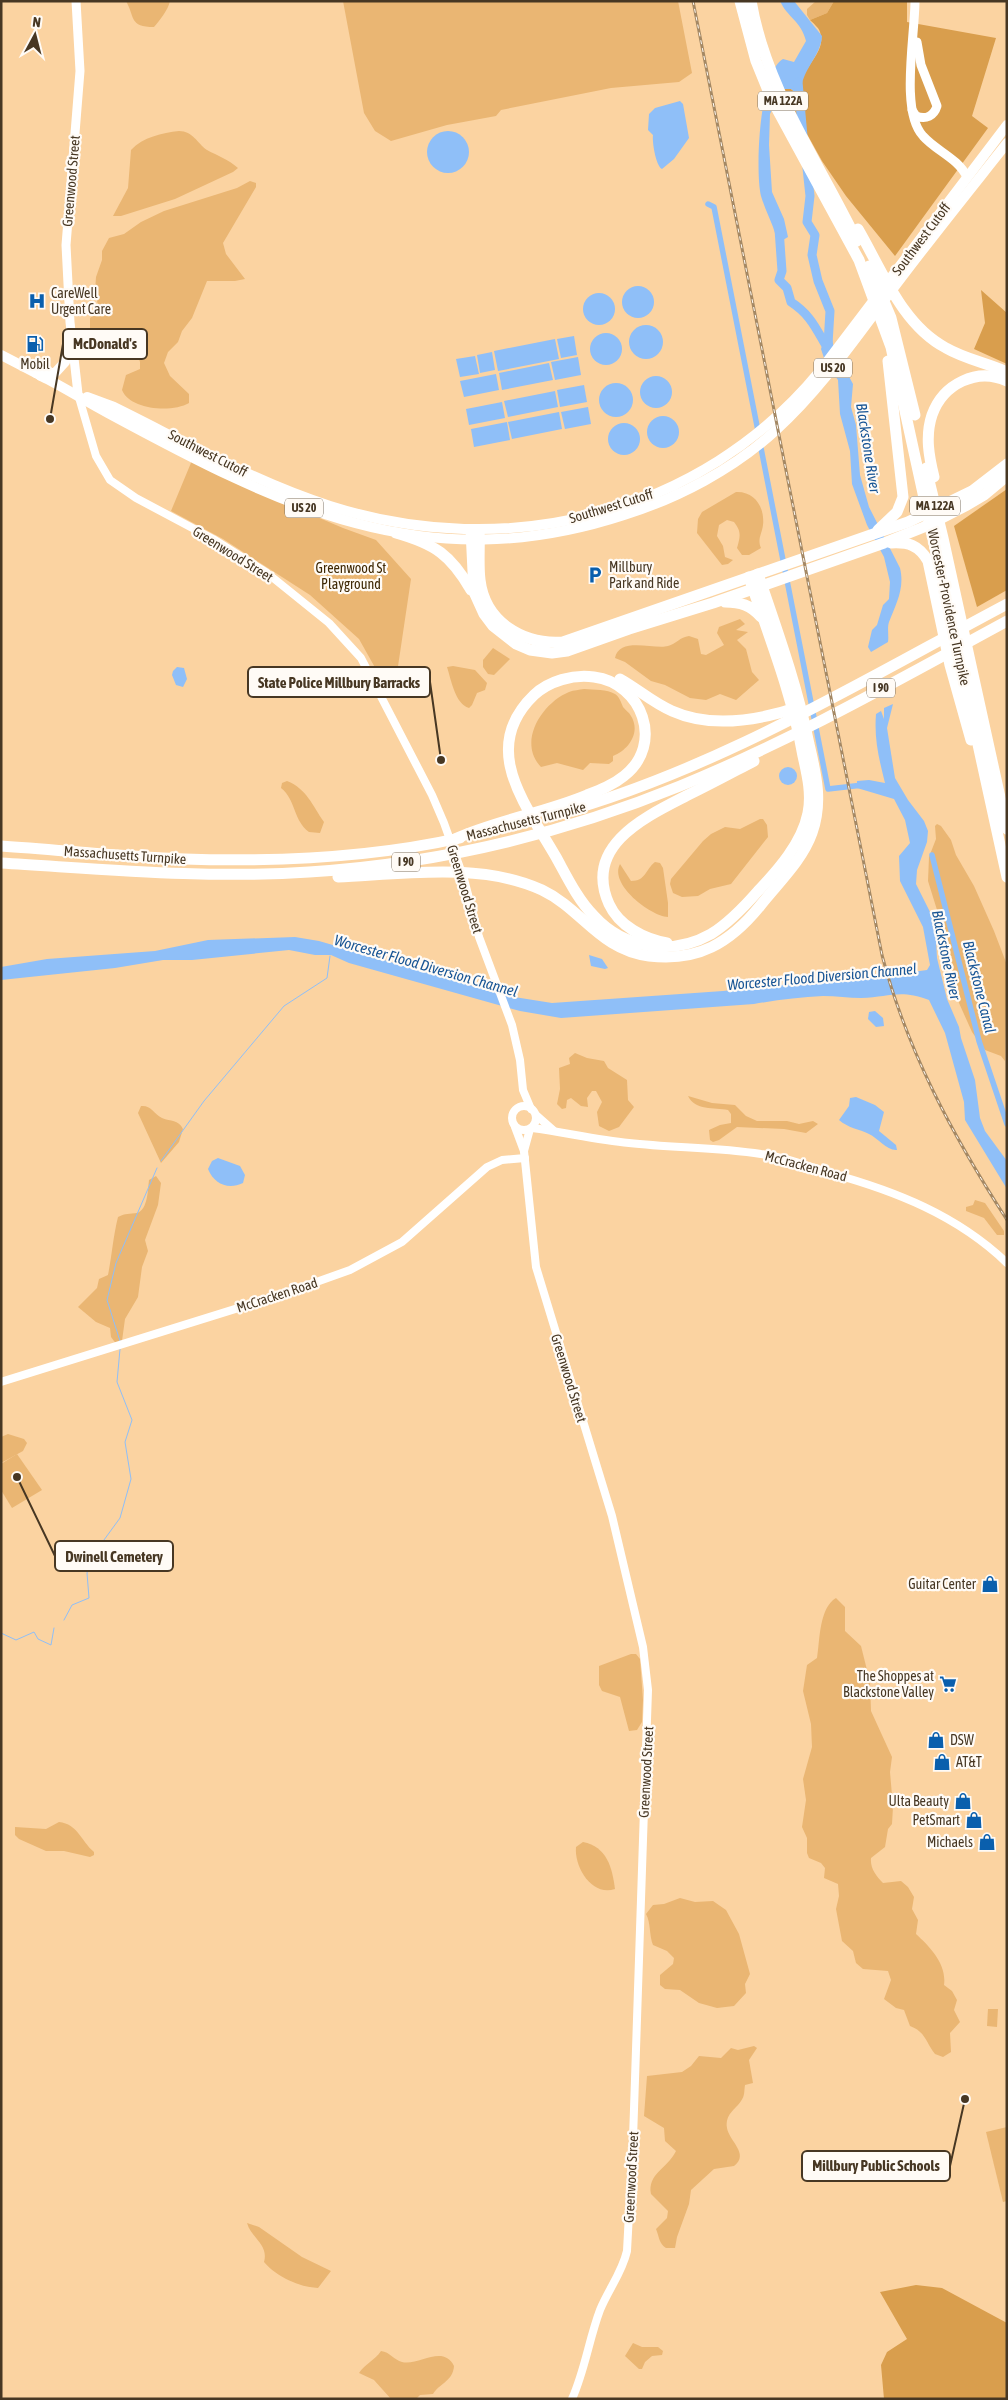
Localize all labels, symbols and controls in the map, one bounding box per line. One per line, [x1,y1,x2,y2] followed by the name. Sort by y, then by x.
[10,10,60,60] north arrow
[32,14,42,31] text: N
[758,92,808,110] road number: MA 122A
[59,135,83,227] street label: Greenwood Street
[889,199,954,278] street label: Southwest Cutoff
[51,285,111,317] place label: CareWell Urgent Care
[27,291,47,311] hospital icon: CareWell Urgent Care
[63,329,147,359] callout: McDonald's
[25,334,45,354] fuel station icon: Mobil
[73,335,138,352] text: McDonald's
[20,356,50,372] place label: Mobil
[814,358,852,378] road number: US 20
[853,402,884,495] water label: Blackstone River
[166,426,251,480] street label: Southwest Cutoff
[567,486,655,526] street label: Southwest Cutoff
[910,496,960,516] road number: MA 122A
[285,498,323,518] road number: US 20
[190,523,276,585] street label: Greenwood Street
[925,527,973,687] street label: Worcester-Providence Turnpike
[609,559,679,591] place label: Millbury Park and Ride
[316,560,386,592] park label: Greenwood St Playground
[585,565,605,585] parking icon: Millbury Park and Ride
[248,667,430,697] callout: State Police Millbury Barracks
[258,674,421,691] text: State Police Millbury Barracks
[867,678,895,698] road number: I 90
[465,798,587,844] street label: Massachusetts Turnpike
[63,843,187,867] street label: Massachusetts Turnpike
[444,843,486,935] street label: Greenwood Street
[392,852,420,872] road number: I 90
[929,909,964,1002] water label: Blackstone River
[332,931,520,1000] water label: Worcester Flood Diversion Channel
[960,939,999,1035] water label: Blackstone Canal
[726,960,917,993] water label: Worcester Flood Diversion Channel
[763,1147,849,1185] street label: McCracken Road
[235,1274,319,1316] street label: McCracken Road
[548,1332,590,1424] street label: Greenwood Street
[55,1541,173,1571] callout: Dwinell Cemetery
[65,1548,164,1565] text: Dwinell Cemetery
[980,1574,1000,1594] shop icon: Guitar Center
[908,1576,977,1592] place label: Guitar Center
[843,1668,934,1700] place label: The Shoppes at Blackstone Valley
[938,1674,958,1694] supermarket icon: The Shoppes at Blackstone Valley
[636,1726,656,1818] street label: Greenwood Street
[926,1730,946,1750] shop icon: DSW
[950,1732,975,1748] place label: DSW
[932,1752,952,1772] shop icon: AT&T
[956,1754,982,1770] place label: AT&T
[953,1791,973,1811] shop icon: Ulta Beauty
[889,1793,949,1809] place label: Ulta Beauty
[964,1810,984,1830] shop icon: PetSmart
[912,1812,960,1828] place label: PetSmart
[977,1832,997,1852] shop icon: Michaels
[927,1834,973,1850] place label: Michaels
[621,2131,641,2223] street label: Greenwood Street
[802,2151,950,2181] callout: Millbury Public Schools
[812,2157,941,2174] text: Millbury Public Schools

